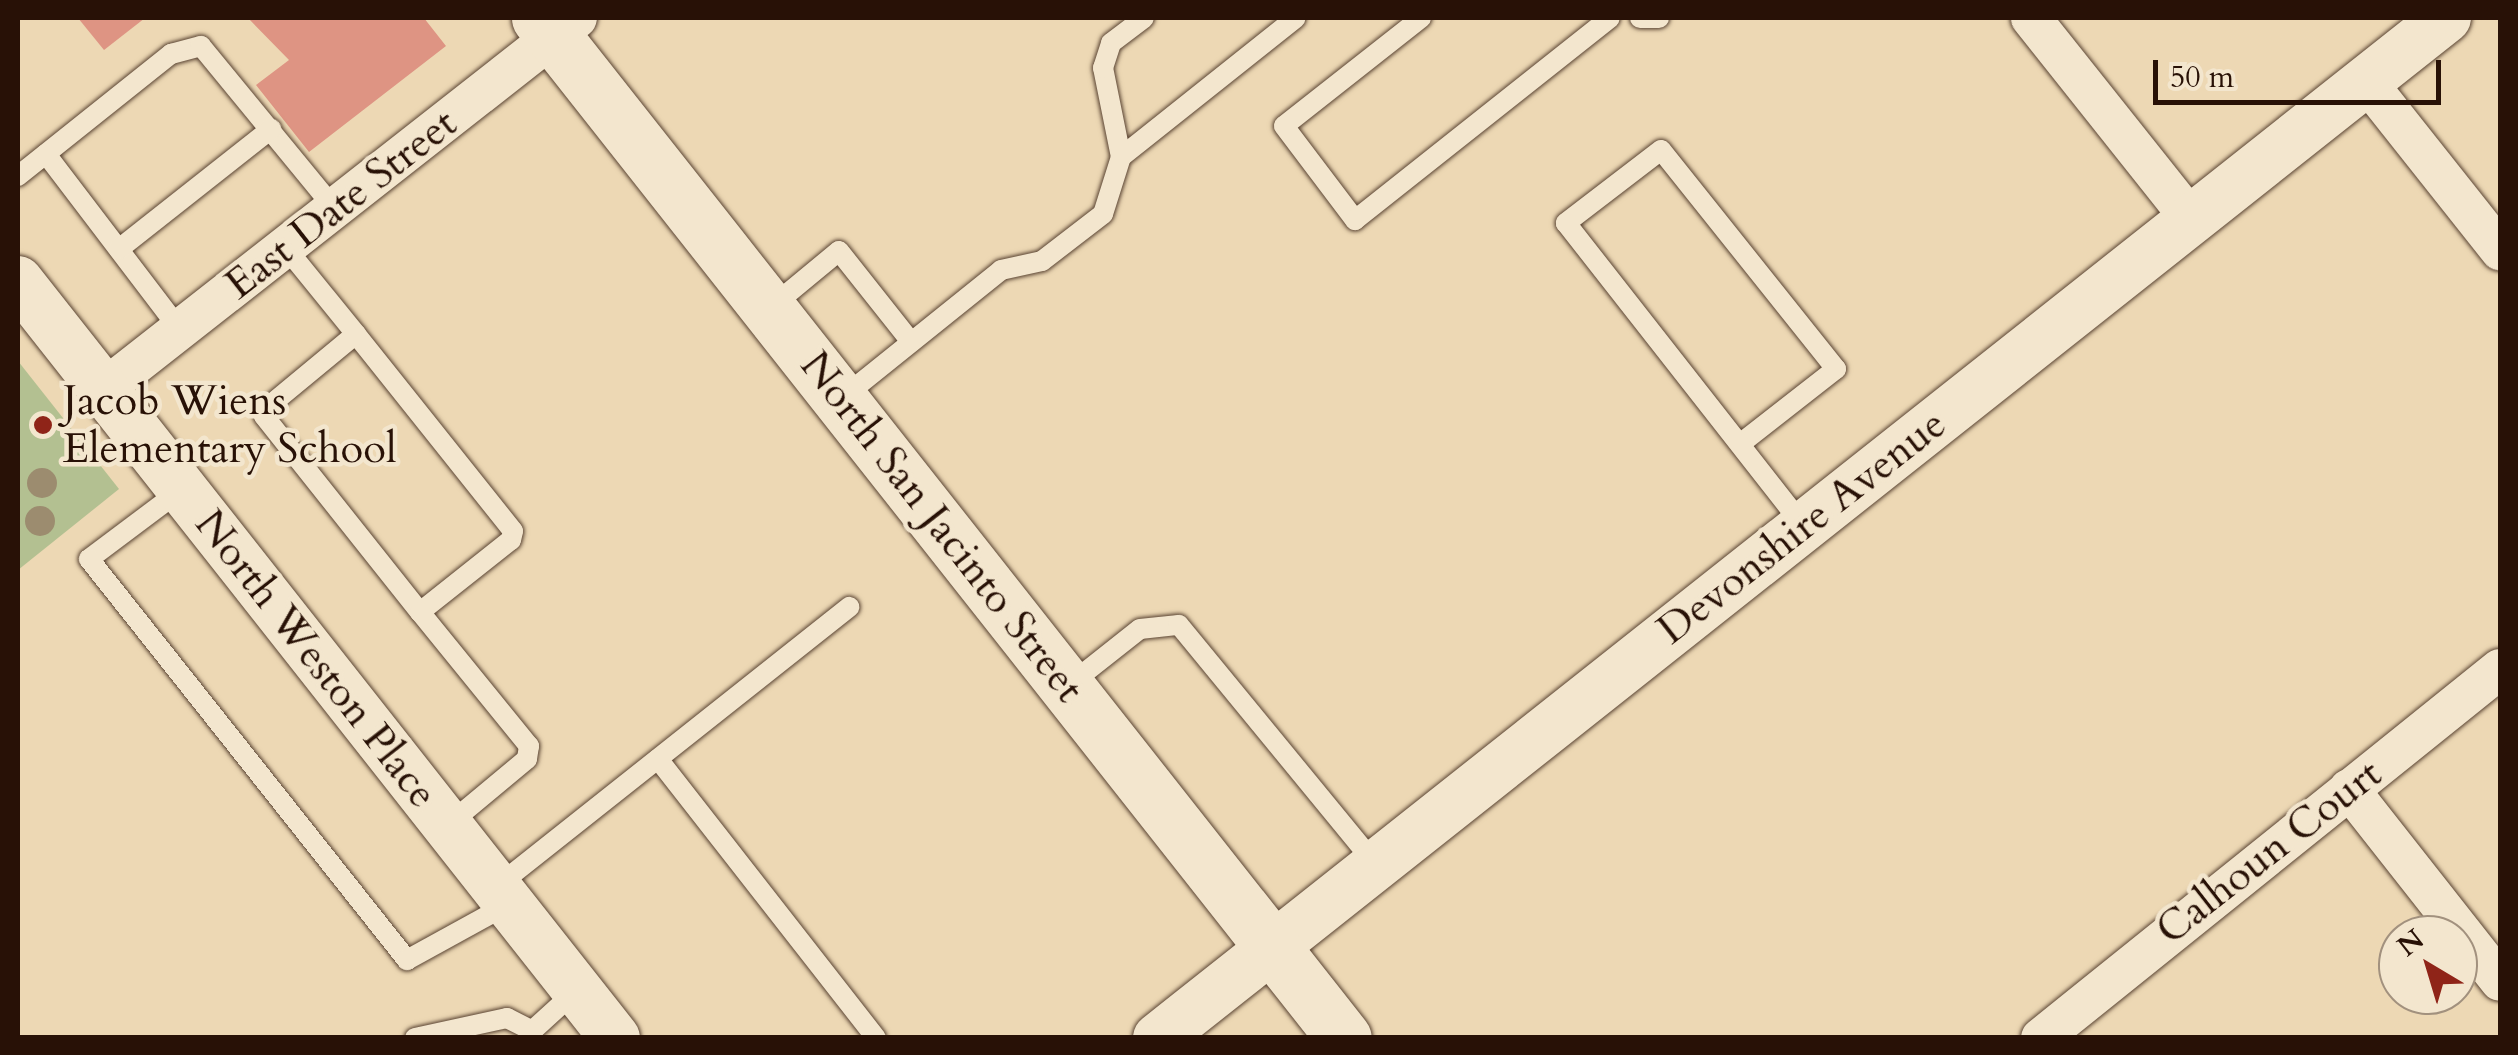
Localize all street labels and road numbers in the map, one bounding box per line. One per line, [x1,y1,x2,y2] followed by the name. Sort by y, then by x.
[215,98,467,310] street label: East Date Street
[789,342,1095,712] street label: North San Jacinto Street
[1648,399,1956,655] street label: Devonshire Avenue
[184,500,448,818] street label: North Weston Place
[2147,749,2391,955] street label: Calhoun Court

